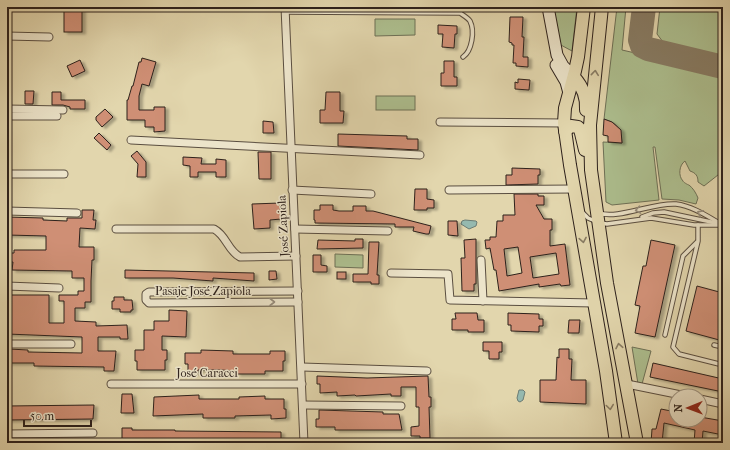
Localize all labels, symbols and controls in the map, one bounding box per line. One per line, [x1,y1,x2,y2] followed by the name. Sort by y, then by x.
[590,70,599,76] one-way arrow
[274,194,292,258] street label: José Zapiola
[635,205,641,214] one-way arrow
[697,210,704,218] one-way arrow
[578,237,587,243] one-way arrow
[155,284,251,298] street label: Pasaje José Zapiola
[269,298,275,306] one-way arrow
[616,342,624,349] one-way arrow
[175,366,238,380] street label: José Caracci
[668,388,708,428] north arrow
[24,402,91,428] scale bar
[672,403,685,412] text: N
[605,404,614,410] one-way arrow
[30,409,54,423] text: 50 m

